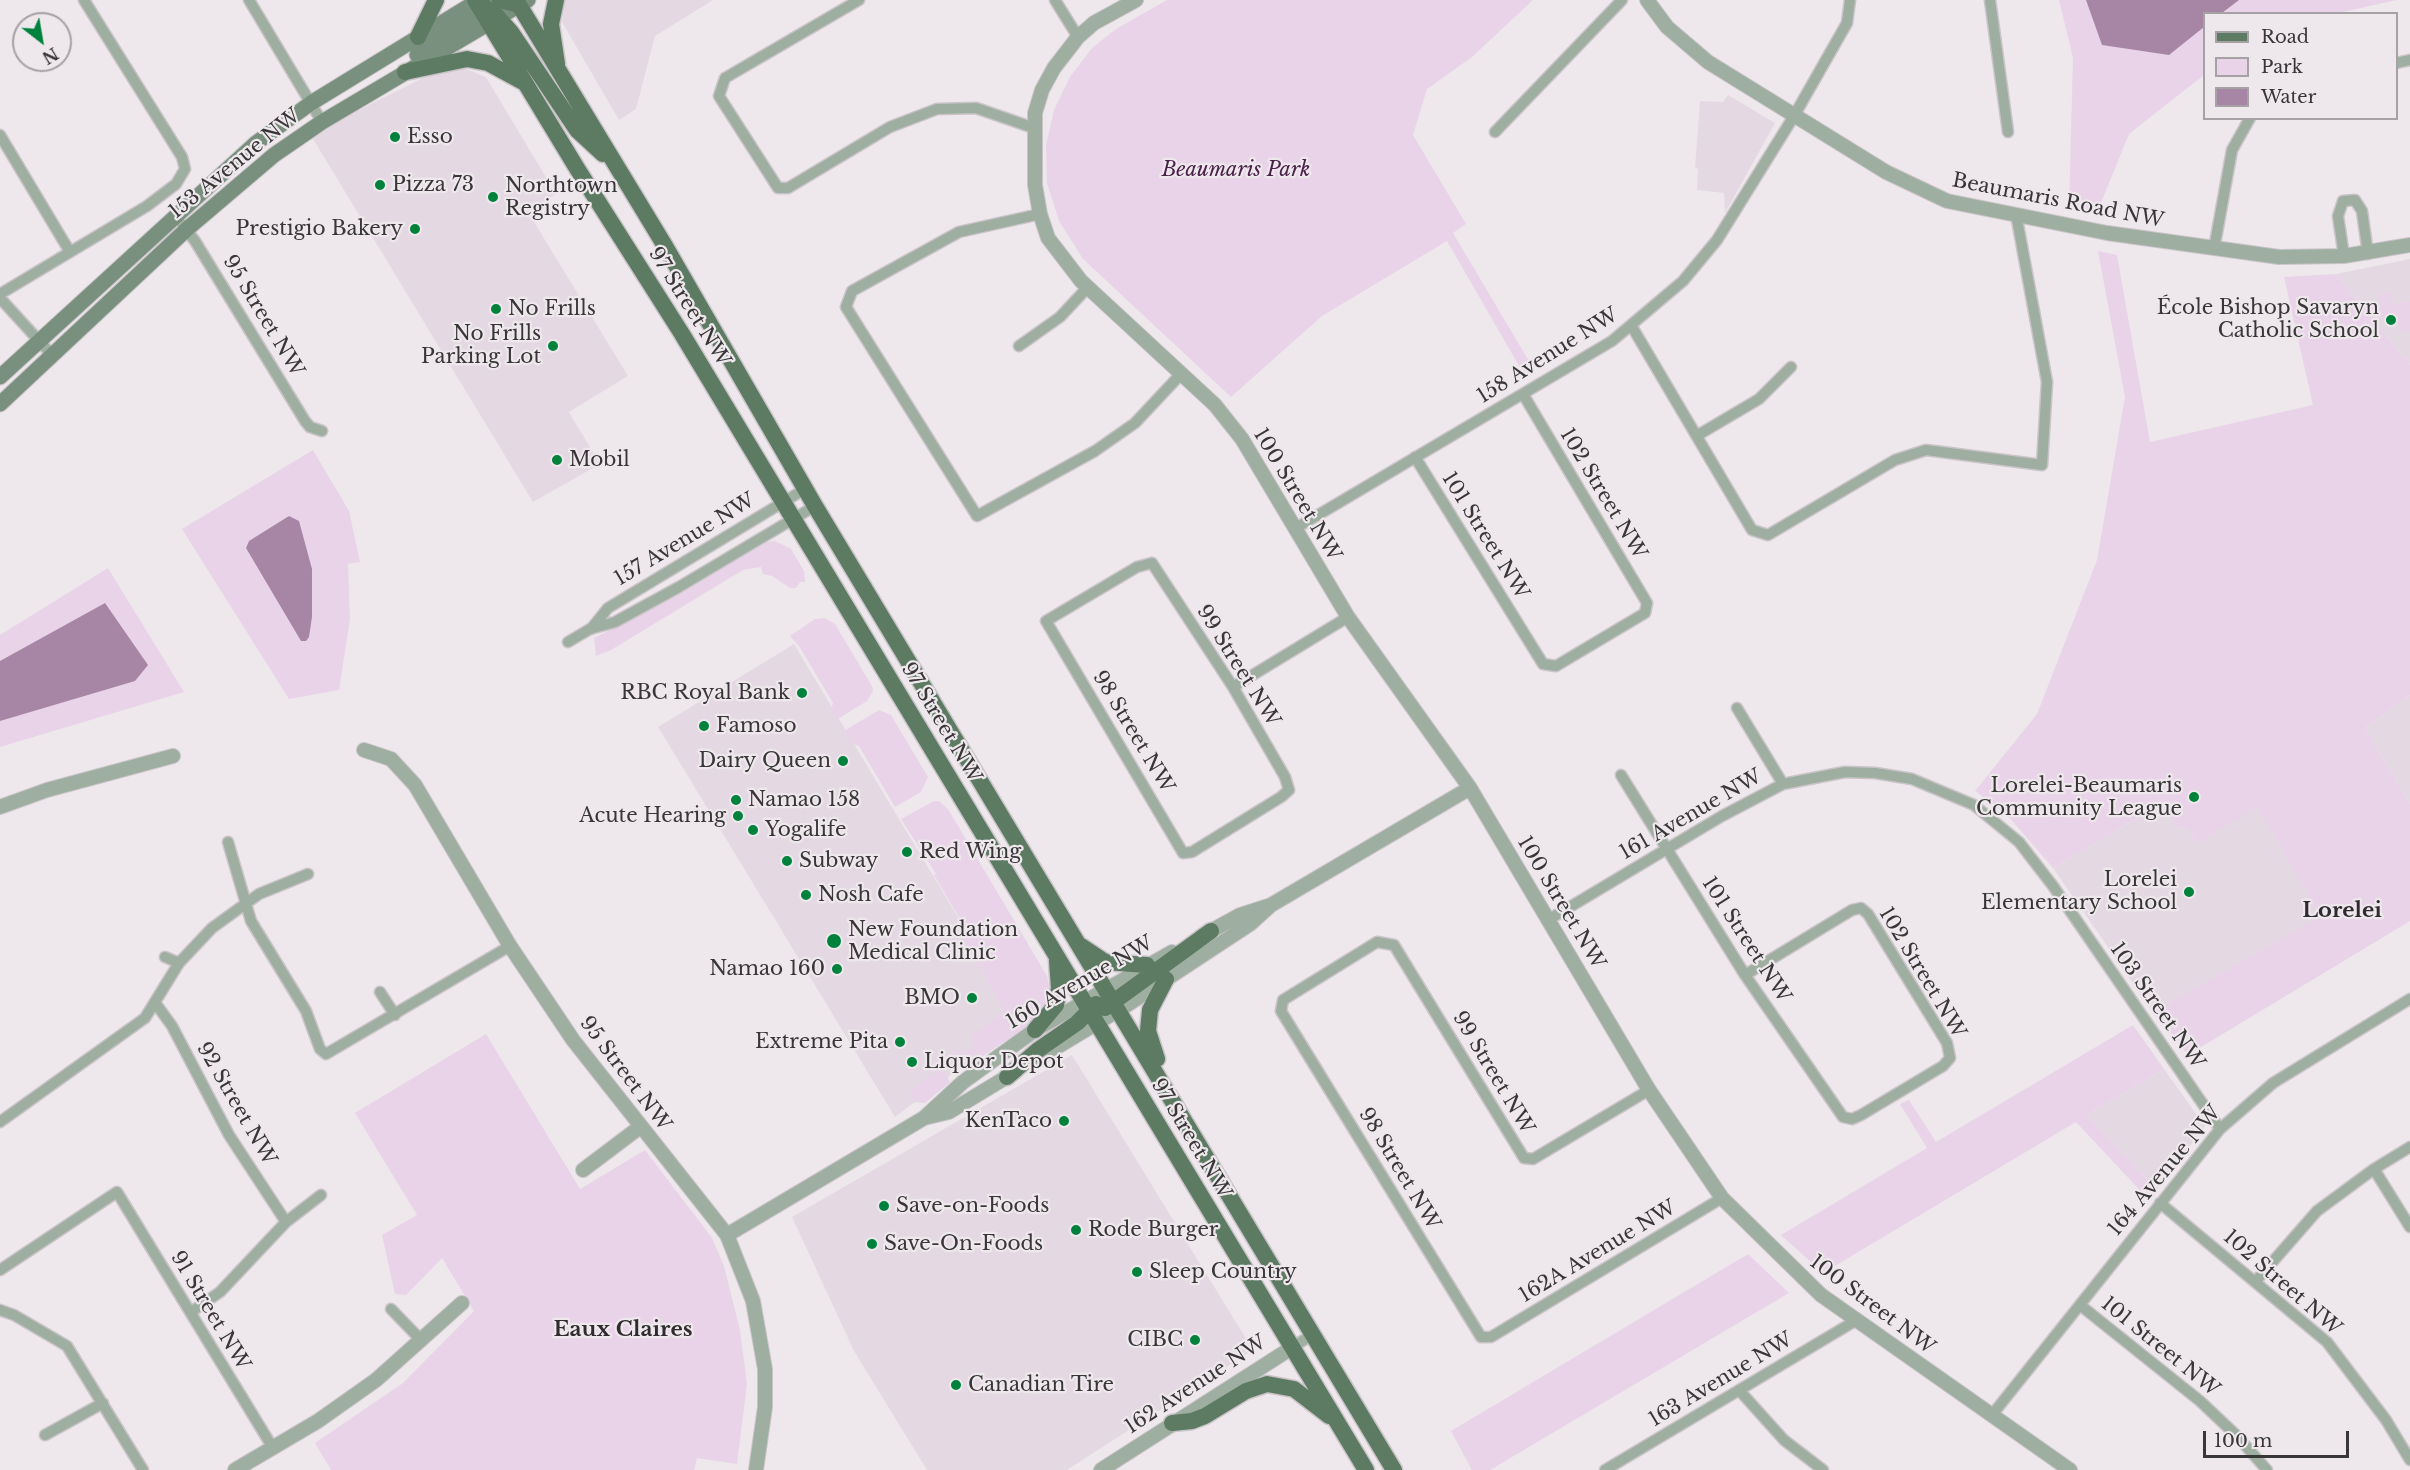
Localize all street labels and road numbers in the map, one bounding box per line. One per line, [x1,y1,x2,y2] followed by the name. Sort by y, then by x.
[165,104,305,224] street label: 153 Avenue NW
[1950,169,2166,233] street label: Beaumaris Road NW
[643,243,735,371] street label: 97 Street NW
[217,251,309,381] street label: 95 Street NW
[1473,303,1623,409] street label: 158 Avenue NW
[1248,424,1346,566] street label: 100 Street NW
[1554,424,1652,564] street label: 102 Street NW
[1436,468,1534,604] street label: 101 Street NW
[610,489,760,591] street label: 157 Avenue NW
[1191,601,1285,731] street label: 99 Street NW
[896,658,986,788] street label: 97 Street NW
[1087,667,1179,797] street label: 98 Street NW
[1616,765,1766,865] street label: 161 Avenue NW
[1512,832,1610,974] street label: 100 Street NW
[1696,873,1796,1007] street label: 101 Street NW
[1873,903,1971,1043] street label: 102 Street NW
[1002,931,1158,1035] street label: 160 Avenue NW
[2105,938,2209,1074] street label: 103 Street NW
[1447,1007,1539,1139] street label: 99 Street NW
[574,1012,676,1136] street label: 95 Street NW
[191,1038,281,1170] street label: 92 Street NW
[1146,1074,1236,1204] street label: 97 Street NW
[2104,1101,2226,1241] street label: 164 Avenue NW
[1353,1104,1445,1234] street label: 98 Street NW
[1515,1196,1681,1308] street label: 162A Avenue NW
[2218,1225,2346,1341] street label: 102 Street NW
[165,1247,255,1375] street label: 91 Street NW
[1805,1250,1939,1360] street label: 100 Street NW
[2096,1292,2224,1402] street label: 101 Street NW
[1645,1328,1797,1432] street label: 163 Avenue NW
[1121,1330,1271,1440] street label: 162 Avenue NW

